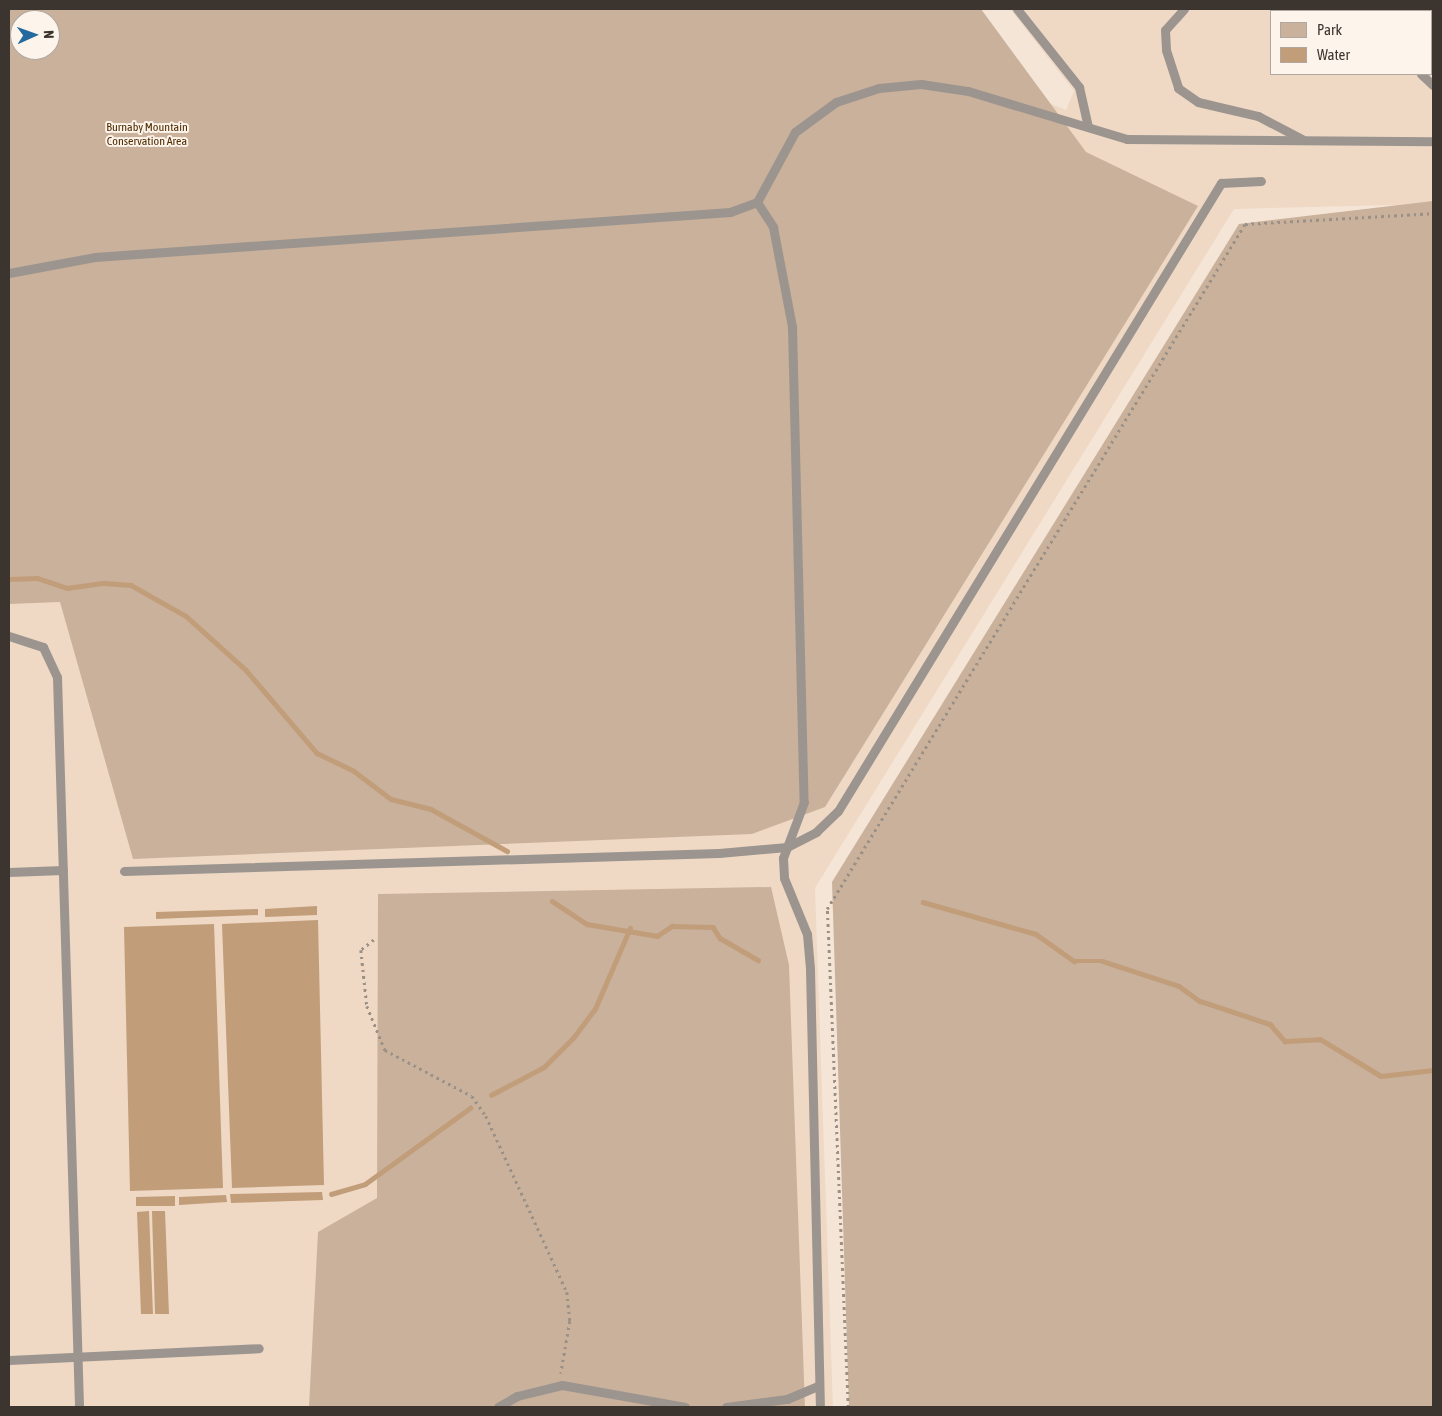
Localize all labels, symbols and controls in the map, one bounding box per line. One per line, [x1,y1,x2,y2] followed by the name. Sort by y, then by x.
[10,10,60,60] north arrow
[1270,10,1432,75] legend
[1317,21,1342,38] text: Park
[41,30,57,39] text: N
[1317,46,1350,63] text: Water
[106,121,188,149] park label: Burnaby Mountain Conservation Area

